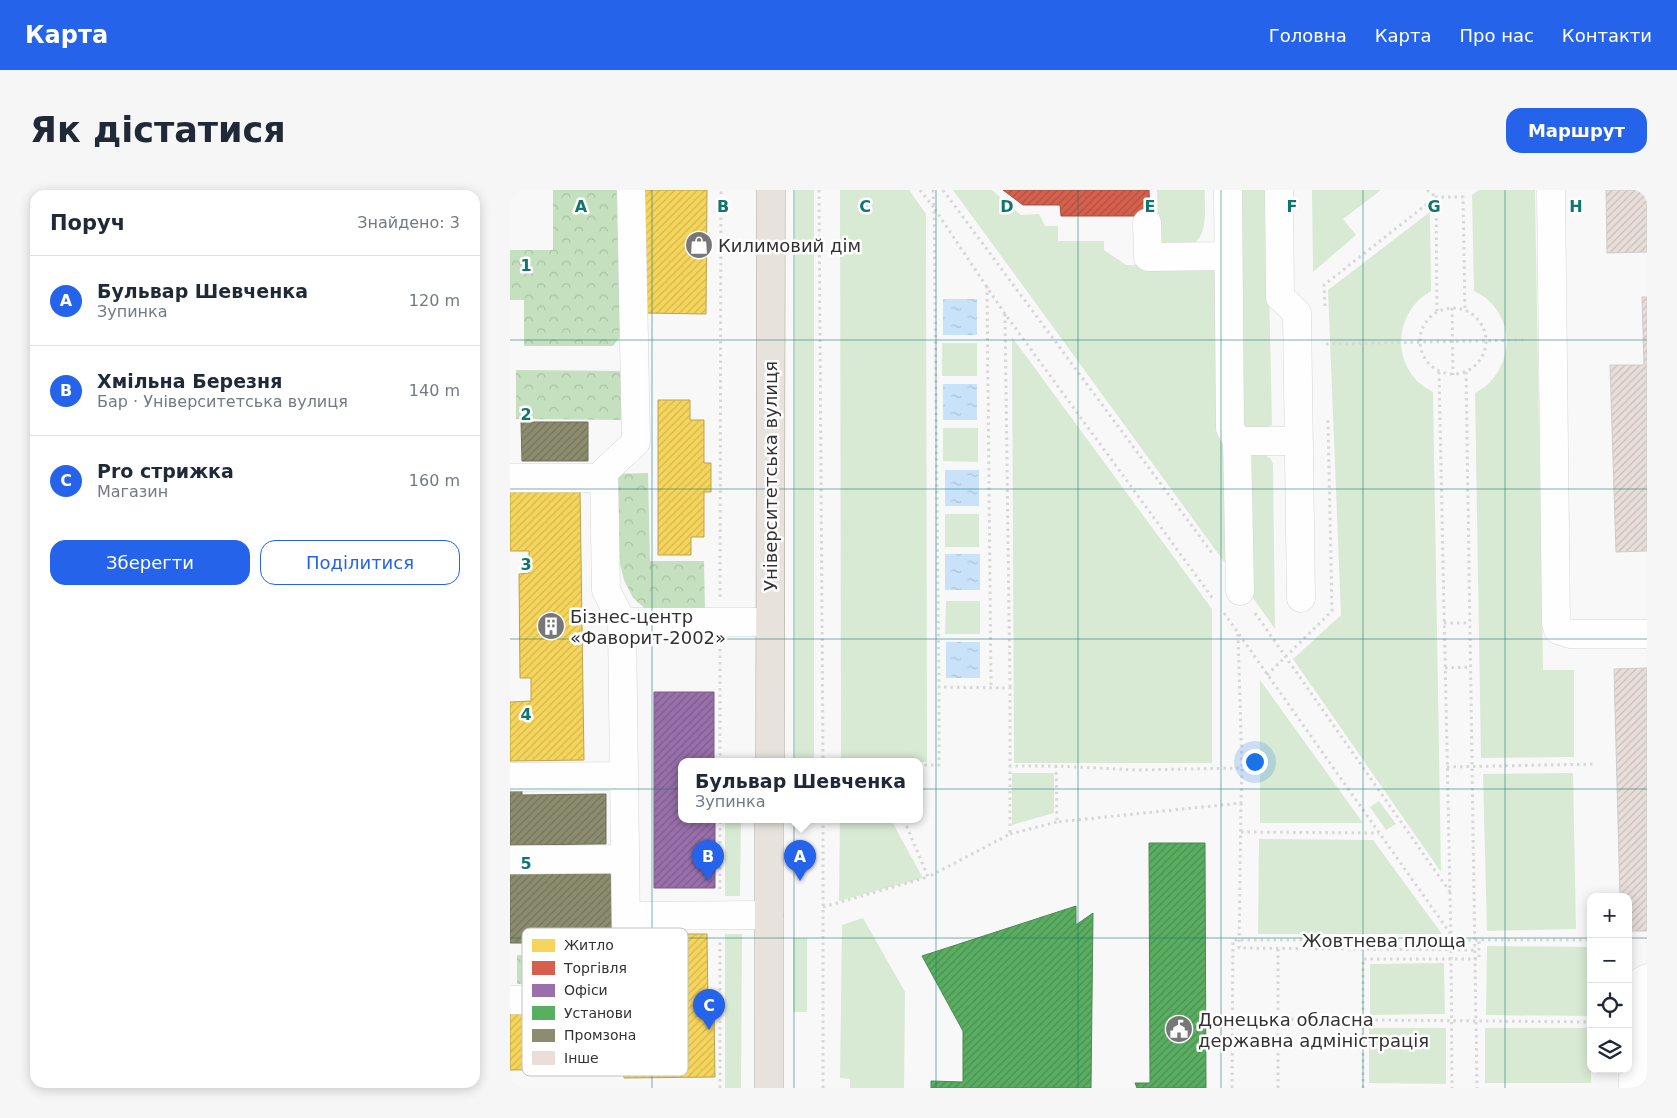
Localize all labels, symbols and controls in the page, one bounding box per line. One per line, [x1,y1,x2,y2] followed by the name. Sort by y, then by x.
[25,21,108,49] text: Карта
[1269,25,1347,46] text: Головна
[1375,25,1431,46] text: Карта
[1459,25,1534,46] text: Про нас
[1562,25,1652,46] text: Контакти
[1506,108,1647,153] button: Маршрут
[30,110,286,150] text: Як дістатися
[575,197,588,216] text: A
[717,197,729,216] text: B
[859,197,871,216] text: C
[1000,197,1014,216] text: D
[1145,197,1155,216] text: E
[1287,197,1297,216] text: F
[1427,197,1441,216] text: G
[1569,197,1583,216] text: H
[50,211,125,235] text: Поруч
[357,213,460,232] text: Знайдено: 3
[684,230,714,260] shop icon: Килимовий дім
[718,235,861,256] place label: Килимовий дім
[520,256,532,275] text: 1
[97,280,308,302] text: Бульвар Шевченка
[60,291,72,310] text: A
[409,291,460,310] text: 120 m
[97,302,168,321] text: Зупинка
[760,361,781,591] street label: Університетська вулиця
[97,370,282,392] text: Хмільна Березня
[60,381,72,400] text: B
[409,381,460,400] text: 140 m
[97,392,348,411] text: Бар · Університетська вулиця
[520,405,532,424] text: 2
[97,460,234,482] text: Pro стрижка
[60,471,72,490] text: C
[409,471,460,490] text: 160 m
[97,482,168,501] text: Магазин
[50,540,250,585] button: Зберегти
[260,540,460,585] button: Поділитися
[520,555,532,574] text: 3
[570,606,726,648] place label: Бізнес-центр «Фаворит-2002»
[536,611,566,641] building icon: Бізнес-центр «Фаворит-2002»
[520,705,532,724] text: 4
[1242,749,1268,775] your location
[678,758,923,823] popup
[695,770,906,792] text: Бульвар Шевченка
[695,792,766,811] text: Зупинка
[692,840,724,881] pin: B
[784,840,816,881] pin: A
[520,854,532,873] text: 5
[1587,893,1632,1073] map controls
[1587,893,1632,938] button: +
[522,928,688,1076] legend
[1302,930,1466,951] street label: Жовтнева площа
[564,937,614,953] text: Житло
[1587,938,1632,983] button: −
[563,960,627,976] text: Торгівля
[564,982,608,998] text: Офіси
[1587,983,1632,1028] button: locate
[693,989,725,1030] pin: C
[564,1005,632,1021] text: Установи
[1198,1009,1429,1051] place label: Донецька обласна державна адміністрація
[1164,1014,1194,1044] public building icon: Донецька обласна державна адміністрація
[564,1027,636,1043] text: Промзона
[1587,1028,1632,1073] button: layers
[564,1050,599,1066] text: Інше

